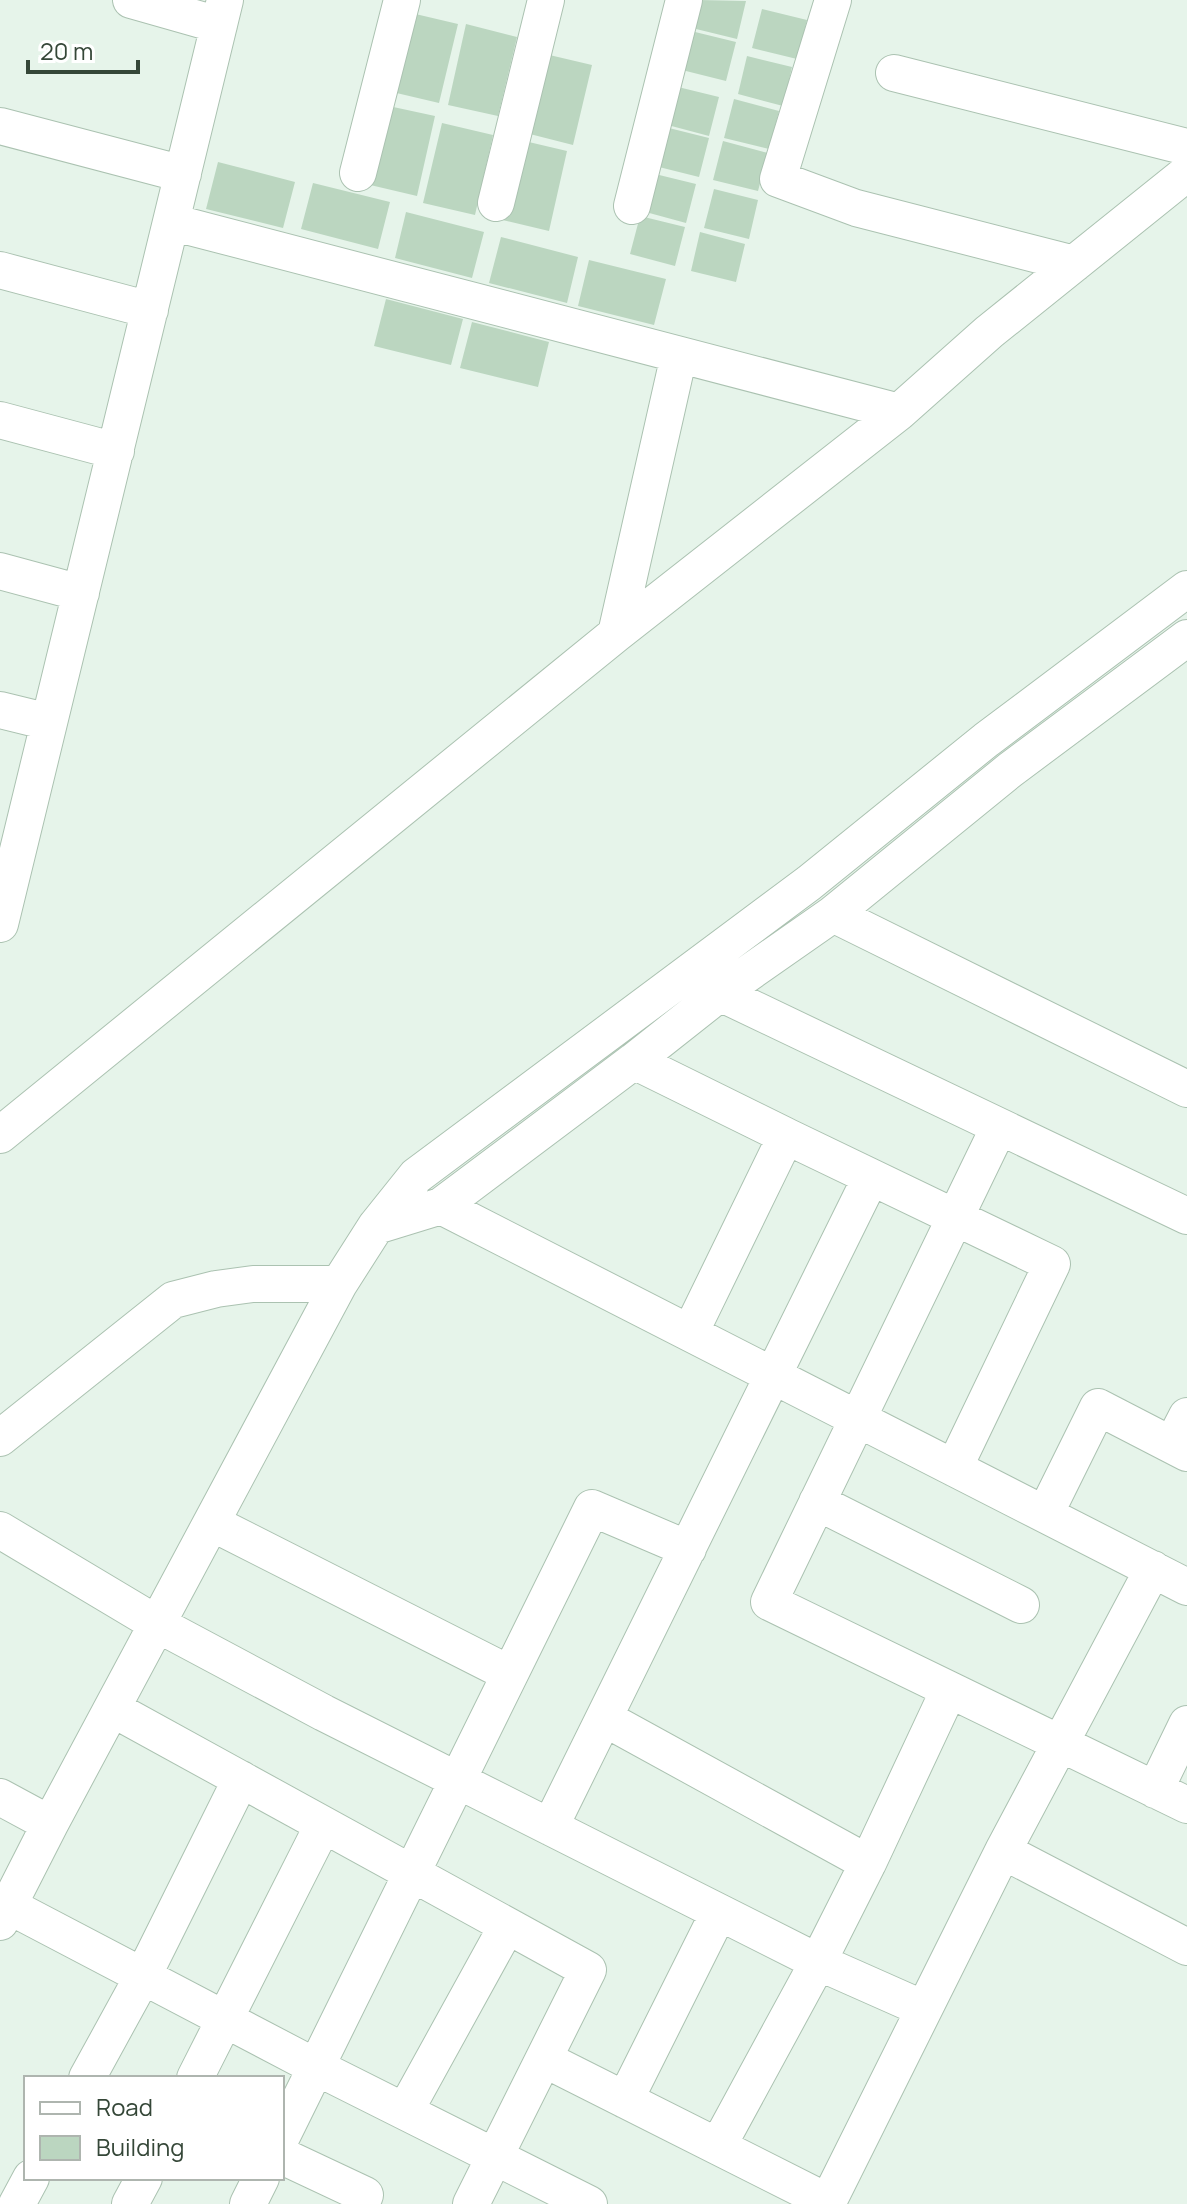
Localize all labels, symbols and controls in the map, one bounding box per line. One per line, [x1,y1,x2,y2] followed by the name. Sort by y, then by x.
[28,24,138,74] scale bar
[40,34,93,67] text: 20 m
[24,2076,284,2180] legend
[96,2090,153,2123] text: Road
[96,2130,184,2163] text: Building

